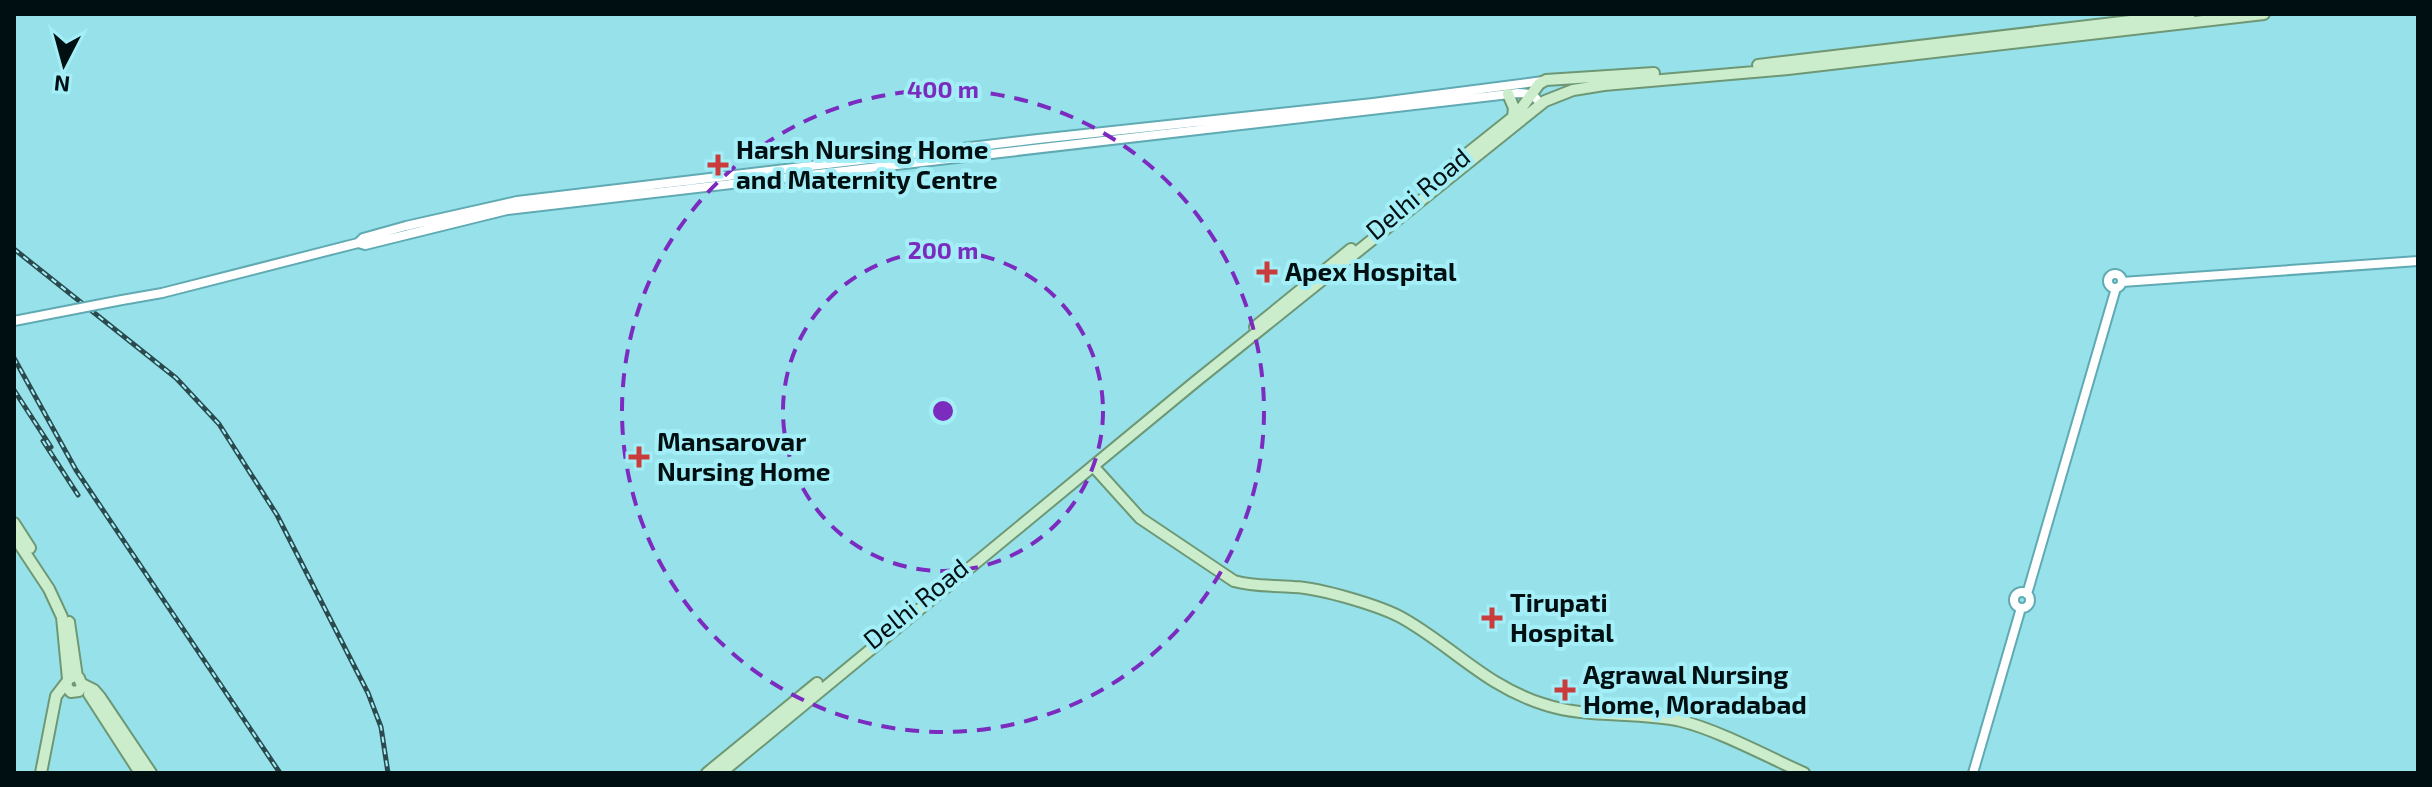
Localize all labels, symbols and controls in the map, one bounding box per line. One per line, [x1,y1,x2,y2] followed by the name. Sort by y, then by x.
[24,24,104,104] north arrow
[53,71,71,99] text: N
[907,74,979,103] text: 400 m
[736,133,998,195] place label: Harsh Nursing Home and Maternity Centre
[1359,140,1475,245] street label: Delhi Road
[707,154,729,176] marker: Harsh Nursing Home and Maternity Centre
[908,235,978,264] text: 200 m
[1285,255,1457,286] place label: Apex Hospital
[1256,261,1278,283] marker: Apex Hospital
[929,397,957,425] centre of rings
[657,425,831,486] place label: Mansarovar Nursing Home
[628,446,650,468] marker: Mansarovar Nursing Home
[856,551,974,655] street label: Delhi Road
[1510,586,1614,647] place label: Tirupati Hospital
[1481,607,1503,629] marker: Tirupati Hospital
[1583,658,1807,719] place label: Agrawal Nursing Home, Moradabad
[1554,679,1576,701] marker: Agrawal Nursing Home, Moradabad

